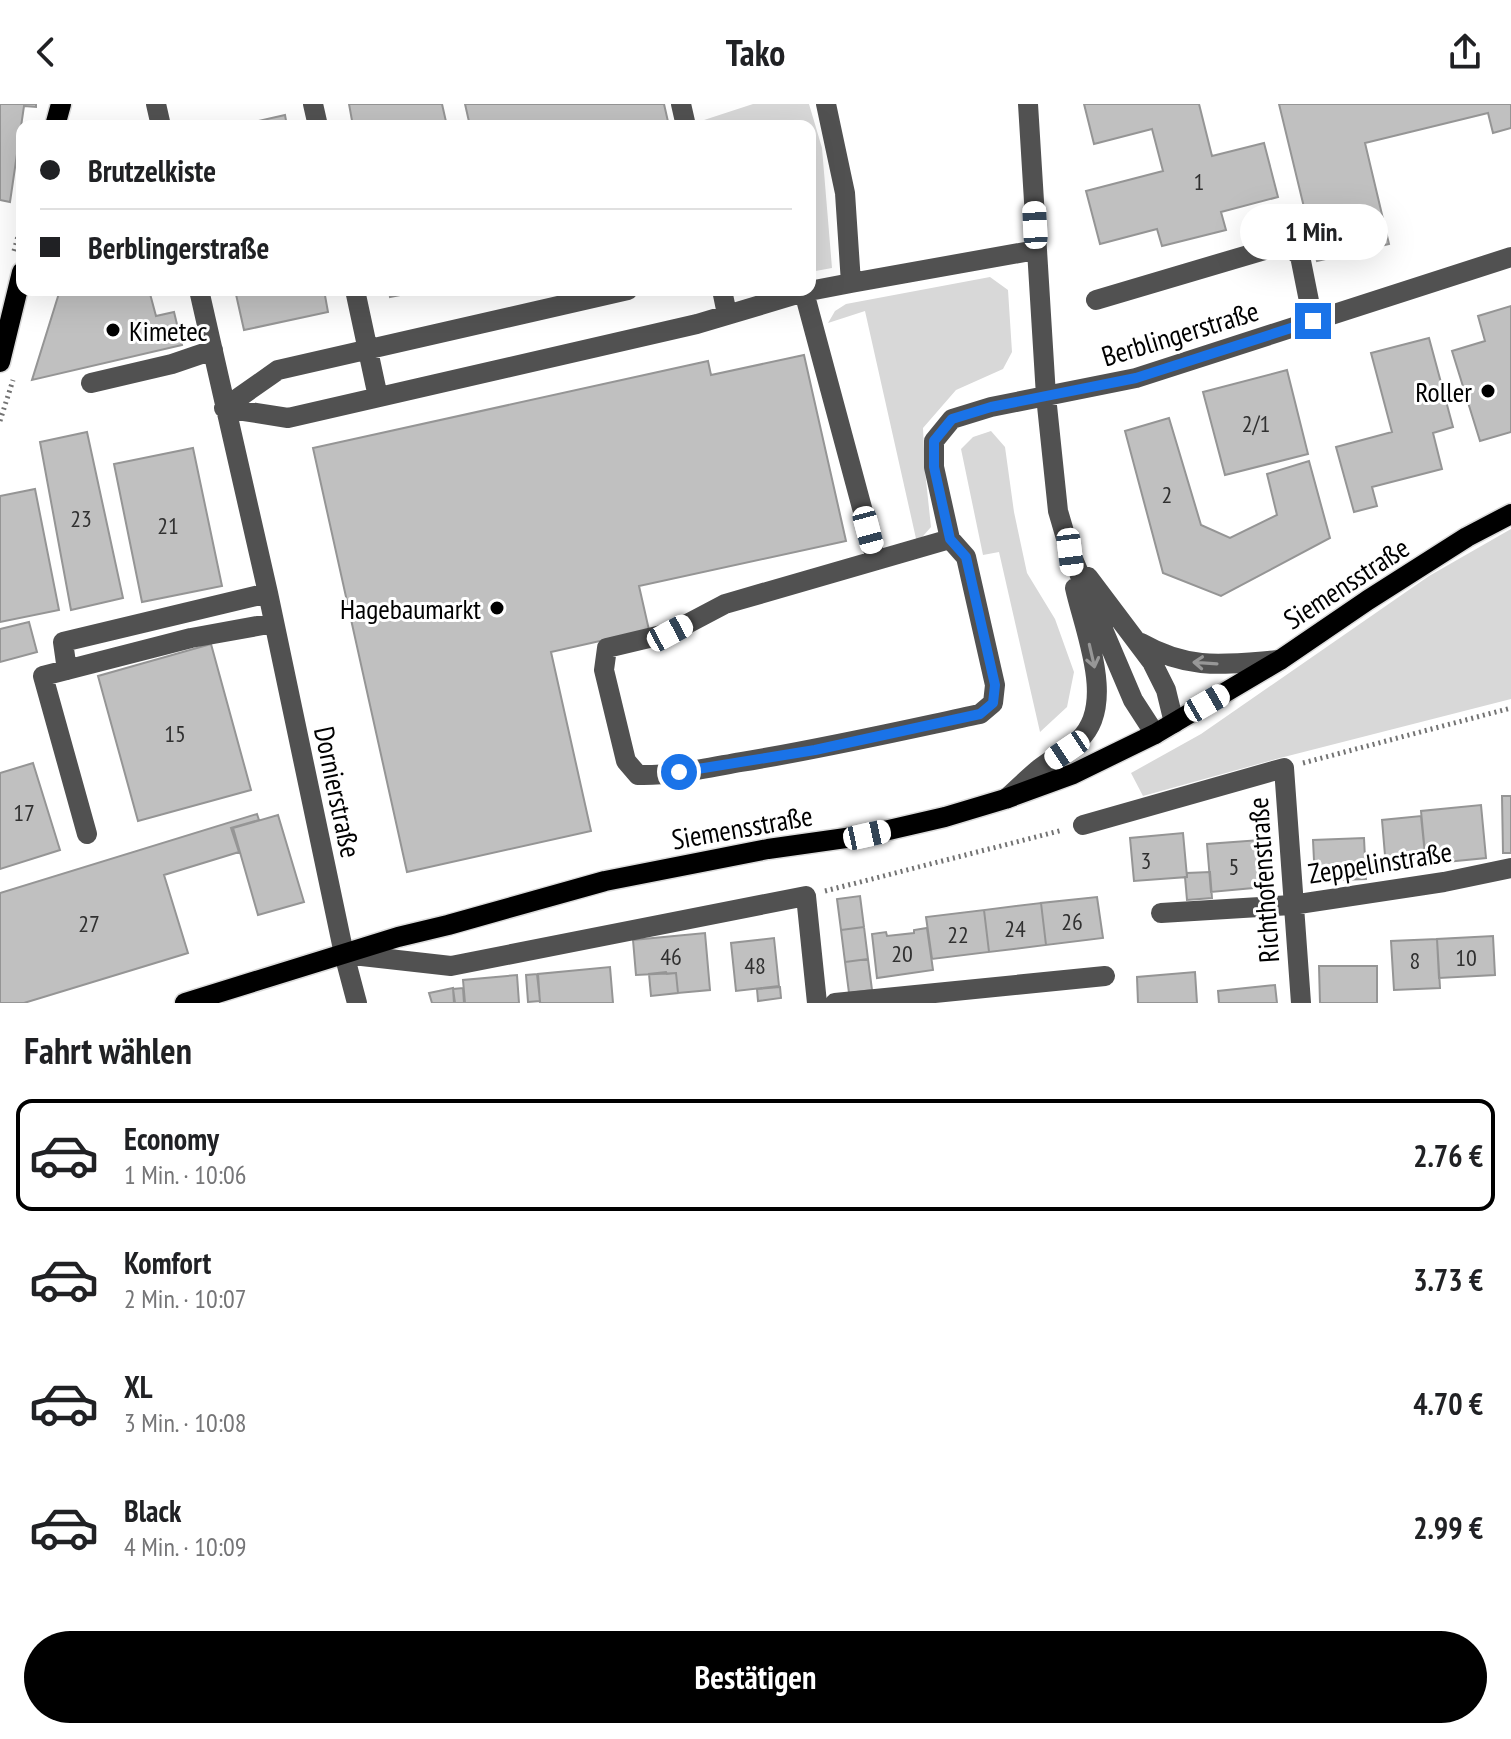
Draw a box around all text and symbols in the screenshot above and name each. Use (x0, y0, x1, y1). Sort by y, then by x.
text: Tako (726, 29, 785, 76)
icon: back (24, 30, 68, 74)
icon: share (1443, 30, 1487, 74)
text: Brutzelkiste (88, 151, 216, 190)
house number: 1 (1194, 166, 1204, 197)
car (1022, 200, 1048, 250)
callout: 1 Min. (1239, 205, 1387, 261)
text: 1 Min. (1285, 215, 1343, 248)
text: Berblingerstraße (88, 228, 269, 267)
street label: Berblingerstraße (1097, 292, 1263, 374)
route end (1295, 303, 1331, 339)
place label: Kimetec (129, 312, 207, 349)
marker: Kimetec (104, 321, 122, 339)
place label: Roller (1415, 373, 1472, 410)
marker: Roller (1479, 382, 1497, 400)
house number: 2/1 (1242, 408, 1270, 439)
house number: 2 (1162, 479, 1172, 510)
house number: 23 (70, 503, 92, 534)
car (850, 504, 886, 556)
house number: 21 (157, 510, 179, 541)
car (1055, 527, 1085, 577)
street label: Siemensstraße (1276, 529, 1416, 637)
place label: Hagebaumarkt (340, 590, 481, 627)
marker: Hagebaumarkt (488, 599, 506, 617)
car (643, 611, 697, 655)
one-way arrow (1085, 642, 1100, 668)
one-way arrow (1192, 655, 1219, 670)
car (1180, 681, 1234, 725)
house number: 15 (164, 718, 186, 749)
street label: Dornierstraße (306, 723, 370, 861)
car (1040, 727, 1094, 773)
route start (661, 754, 697, 790)
street label: Siemensstraße (669, 796, 815, 858)
street label: Richthofenstraße (1239, 796, 1287, 964)
house number: 17 (13, 797, 35, 828)
car (841, 818, 893, 852)
street label: Zeppelinstraße (1306, 832, 1454, 892)
house number: 3 (1141, 845, 1151, 876)
house number: 5 (1229, 851, 1239, 882)
house number: 26 (1061, 906, 1083, 937)
house number: 27 (78, 908, 100, 939)
house number: 24 (1004, 913, 1026, 944)
house number: 22 (947, 919, 969, 950)
house number: 20 (891, 938, 913, 969)
house number: 46 (660, 941, 682, 972)
house number: 10 (1455, 942, 1477, 973)
house number: 8 (1410, 945, 1420, 976)
house number: 48 (744, 950, 766, 981)
text: Fahrt wählen (24, 1027, 192, 1074)
icon: car (28, 1119, 100, 1191)
text: Economy (124, 1119, 219, 1158)
text: 2.76 € (1413, 1136, 1483, 1175)
text: 1 Min. · 10:06 (124, 1158, 246, 1191)
icon: car (28, 1243, 100, 1315)
text: Komfort (124, 1243, 211, 1282)
text: 3.73 € (1413, 1260, 1483, 1299)
text: 2 Min. · 10:07 (124, 1282, 246, 1315)
icon: car (28, 1367, 100, 1439)
text: XL (124, 1367, 153, 1406)
text: 4.70 € (1413, 1384, 1483, 1423)
text: 3 Min. · 10:08 (124, 1406, 246, 1439)
icon: car (28, 1491, 100, 1563)
text: Black (124, 1491, 181, 1530)
text: 2.99 € (1413, 1508, 1483, 1547)
text: 4 Min. · 10:09 (124, 1530, 246, 1563)
button: Bestätigen (24, 1631, 1487, 1723)

